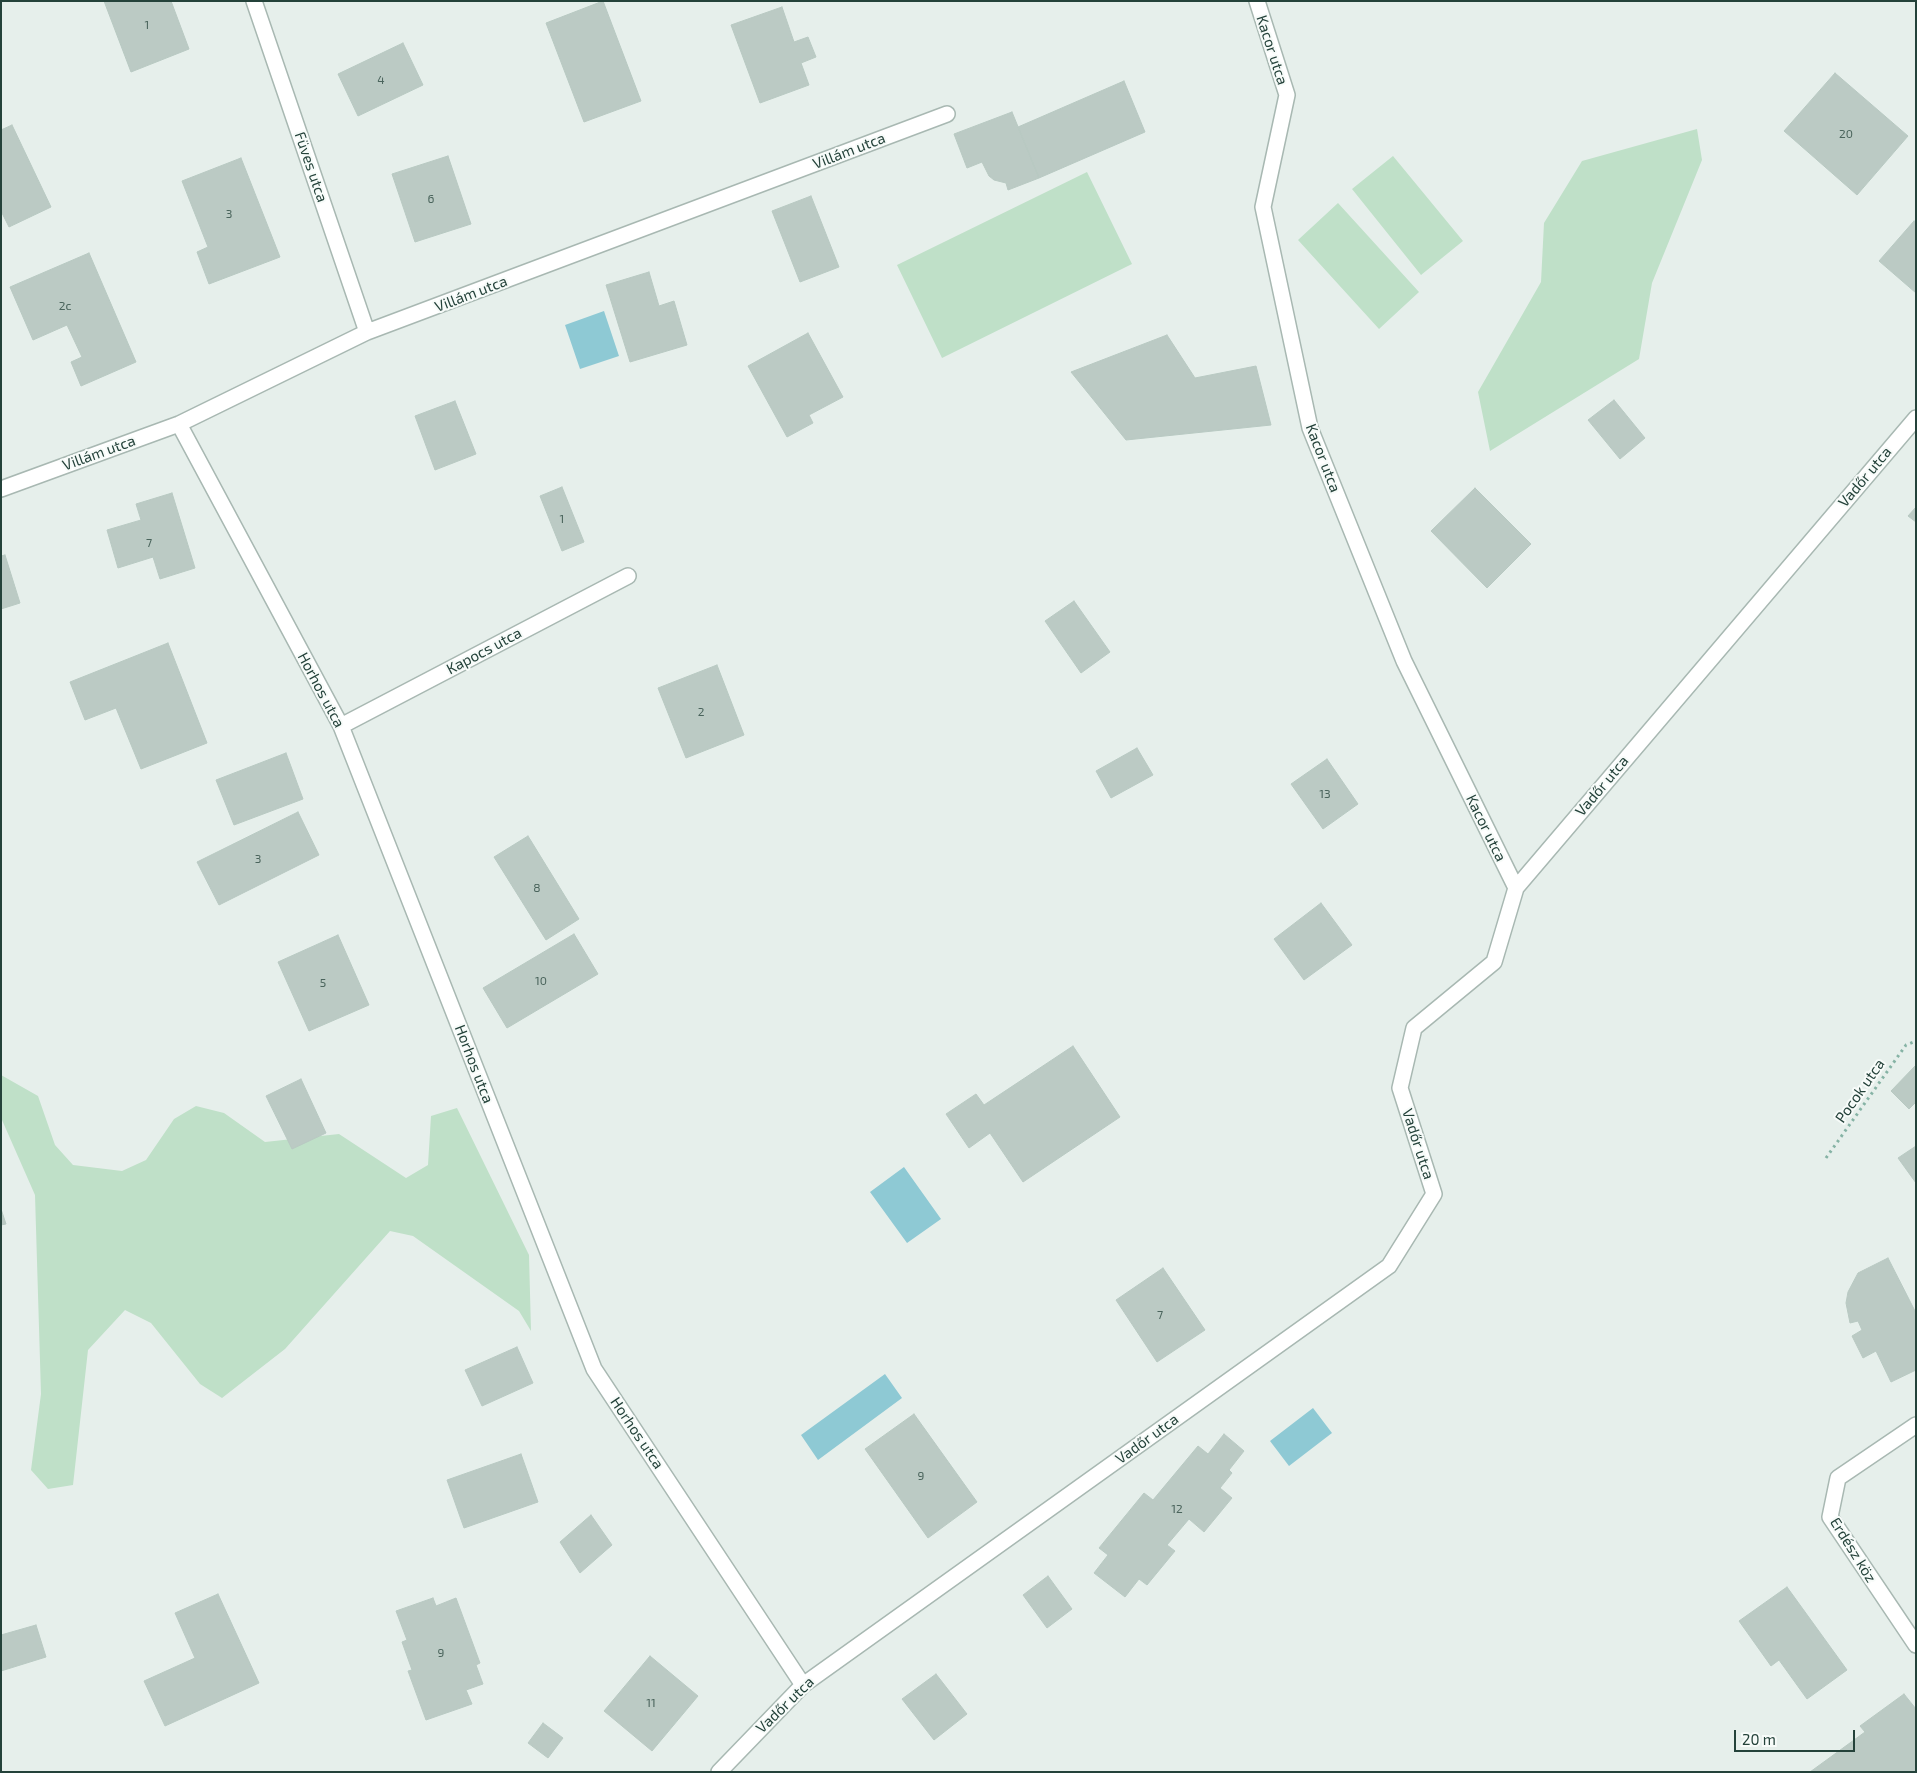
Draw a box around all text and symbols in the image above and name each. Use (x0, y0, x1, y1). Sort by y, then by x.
street label: Kacor utca (1252, 13, 1292, 87)
house number: 1 (145, 18, 149, 32)
house number: 4 (377, 73, 385, 87)
house number: 20 (1839, 127, 1853, 141)
street label: Villám utca (810, 129, 888, 173)
street label: Füves utca (291, 130, 331, 204)
house number: 6 (428, 192, 434, 206)
house number: 3 (226, 207, 232, 221)
street label: Villám utca (432, 272, 510, 316)
house number: 2c (59, 299, 71, 313)
street label: Kacor utca (1302, 421, 1344, 495)
street label: Villám utca (60, 431, 138, 475)
street label: Vadőr utca (1835, 443, 1895, 511)
house number: 1 (560, 512, 564, 526)
house number: 7 (146, 536, 152, 550)
street label: Kapocs utca (443, 624, 525, 678)
street label: Horhos utca (294, 649, 348, 731)
house number: 2 (698, 705, 704, 719)
street label: Vadőr utca (1572, 752, 1632, 820)
house number: 13 (1319, 787, 1331, 801)
street label: Kacor utca (1462, 792, 1510, 864)
house number: 3 (255, 852, 261, 866)
house number: 8 (533, 881, 541, 895)
house number: 10 (535, 974, 547, 988)
house number: 5 (320, 976, 326, 990)
street label: Horhos utca (451, 1022, 497, 1106)
street label: Pocok utca (1831, 1056, 1889, 1126)
street label: Vadőr utca (1398, 1106, 1438, 1182)
house number: 7 (1157, 1308, 1163, 1322)
street label: Horhos utca (606, 1394, 668, 1472)
street label: Vadőr utca (1112, 1410, 1182, 1468)
house number: 9 (918, 1469, 924, 1483)
house number: 12 (1171, 1502, 1183, 1516)
street label: Erdész köz (1826, 1514, 1880, 1586)
house number: 9 (438, 1646, 444, 1660)
street label: Vadőr utca (752, 1673, 818, 1737)
house number: 11 (646, 1696, 656, 1710)
scale bar (1737, 1720, 1858, 1752)
text: 20 m (1742, 1730, 1776, 1748)

